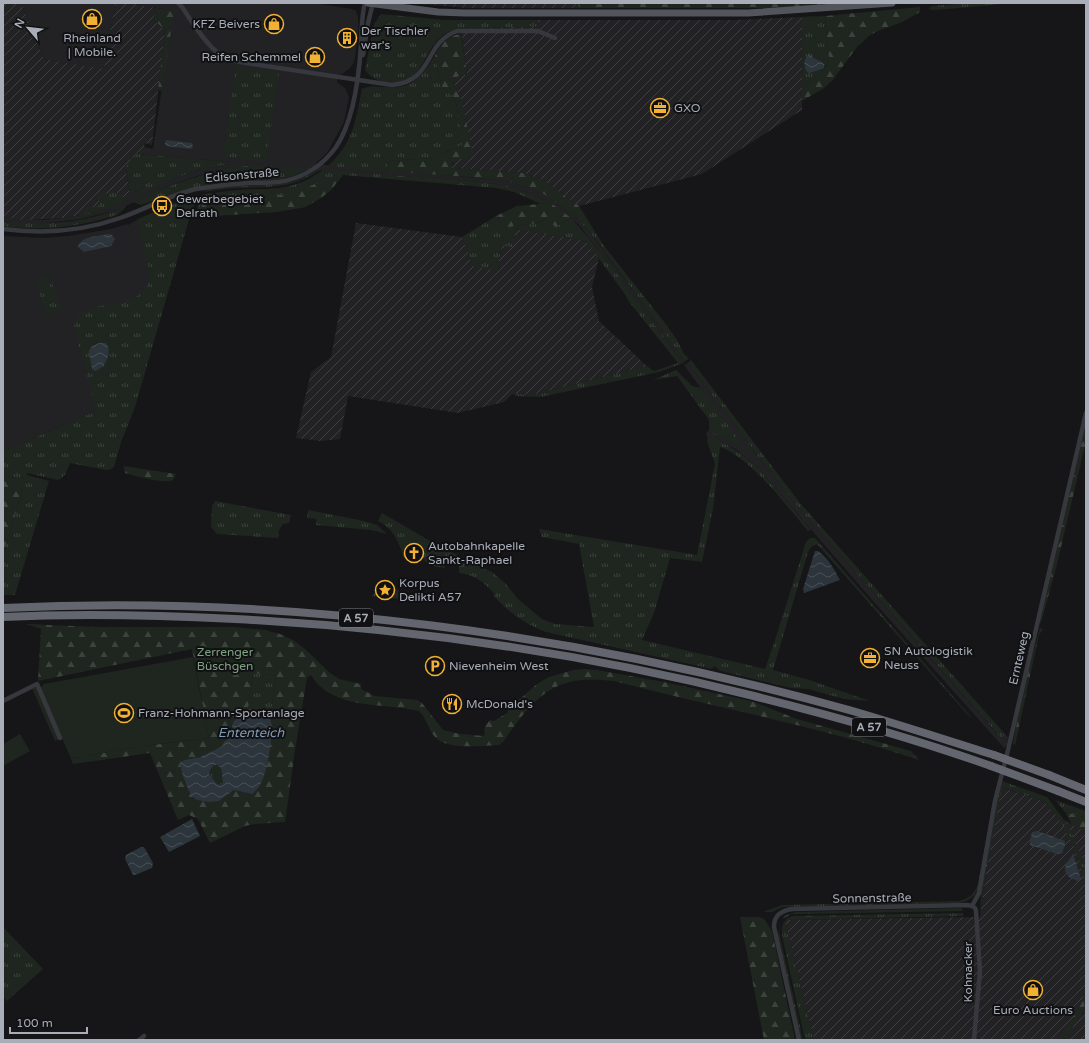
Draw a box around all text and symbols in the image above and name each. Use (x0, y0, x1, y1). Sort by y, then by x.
north arrow (8, 8, 48, 48)
shop icon: Rheinland | Mobile. (81, 8, 103, 30)
shop icon: KFZ Beivers (263, 13, 285, 35)
text: N (12, 17, 27, 30)
place label: KFZ Beivers (192, 17, 260, 31)
place label: Der Tischler war's (361, 24, 429, 52)
building icon: Der Tischler war's (336, 27, 358, 49)
place label: Rheinland | Mobile. (63, 31, 121, 59)
shop icon: Reifen Schemmel (304, 46, 326, 68)
place label: Reifen Schemmel (202, 50, 301, 64)
office icon: GXO (649, 97, 671, 119)
place label: GXO (674, 101, 701, 115)
street label: Edisonstraße (204, 165, 280, 185)
place label: Gewerbegebiet Delrath (176, 192, 264, 220)
bus stop icon: Gewerbegebiet Delrath (151, 195, 173, 217)
place label: Autobahnkapelle Sankt-Raphael (428, 539, 525, 567)
church icon: Autobahnkapelle Sankt-Raphael (403, 542, 425, 564)
place label: Korpus Delikti A57 (399, 576, 462, 604)
place icon: Korpus Delikti A57 (374, 579, 396, 601)
road number: A 57 (339, 609, 373, 627)
street label: Ernteweg (1006, 630, 1032, 686)
place label: SN Autologistik Neuss (884, 644, 973, 672)
park label: Zerrenger Büschgen (197, 645, 254, 673)
office icon: SN Autologistik Neuss (859, 647, 881, 669)
parking icon: Nievenheim West (424, 655, 446, 677)
place label: Nievenheim West (449, 659, 549, 673)
restaurant icon: McDonald's (441, 693, 463, 715)
place label: McDonald's (466, 697, 533, 711)
sports icon: Franz-Hohmann-Sportanlage (113, 702, 135, 724)
place label: Franz-Hohmann-Sportanlage (138, 706, 305, 720)
road number: A 57 (852, 718, 886, 736)
water label: Ententeich (218, 725, 285, 741)
street label: Sonnenstraße (832, 890, 912, 906)
street label: Kohnacker (961, 941, 975, 1002)
shop icon: Euro Auctions (1022, 979, 1044, 1001)
place label: Euro Auctions (993, 1003, 1073, 1017)
scale bar (10, 1009, 87, 1035)
text: 100 m (16, 1016, 53, 1030)

